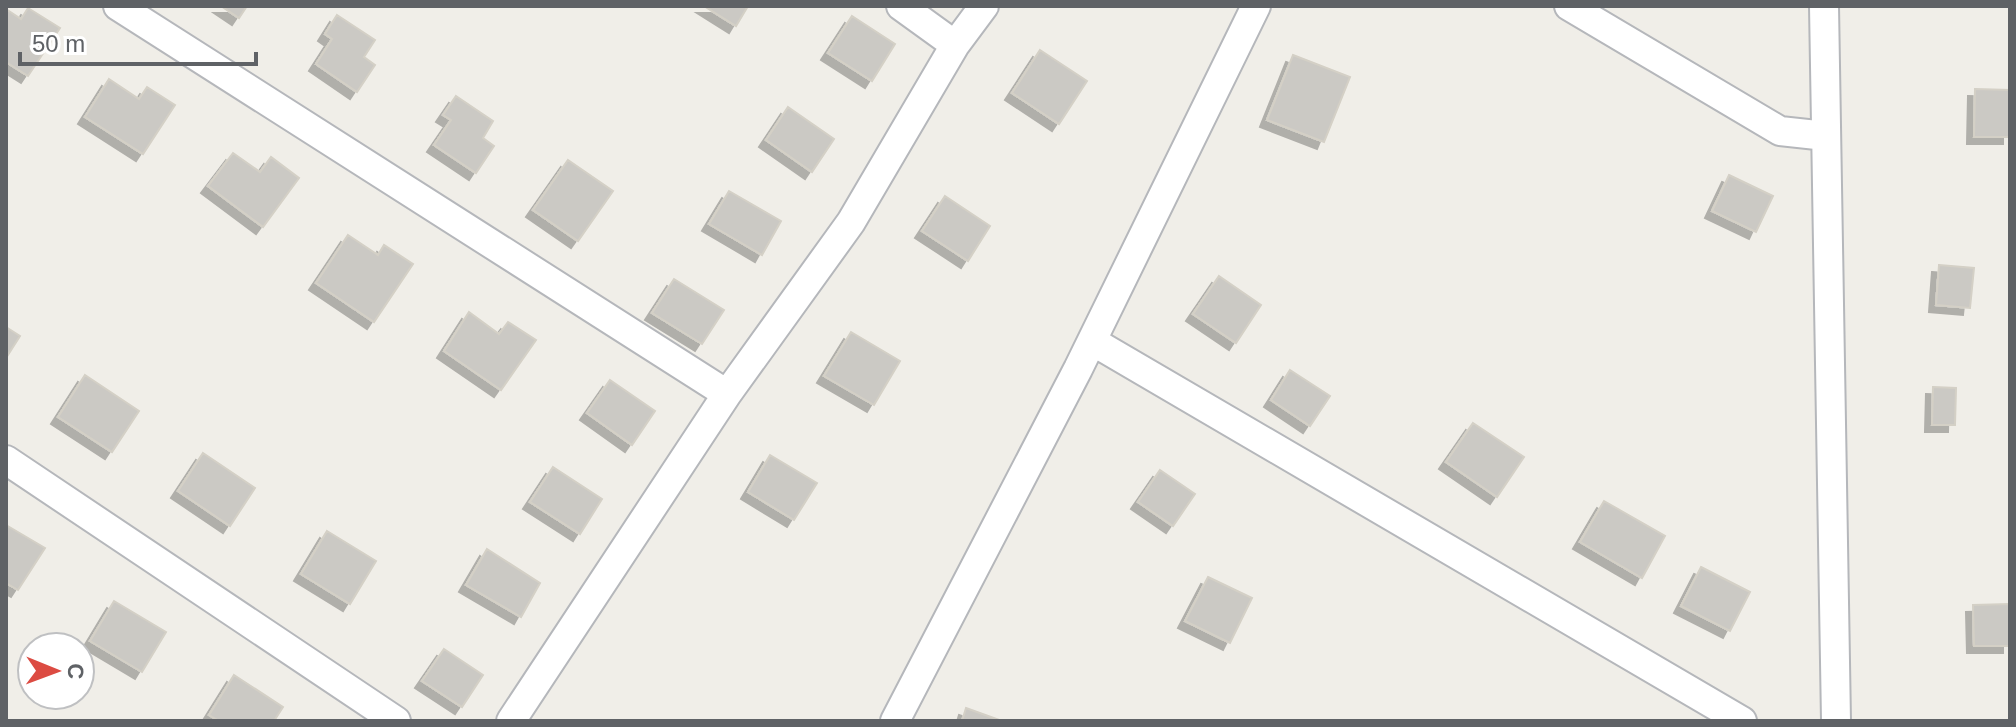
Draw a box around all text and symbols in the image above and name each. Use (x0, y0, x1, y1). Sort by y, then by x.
scale bar (20, 16, 256, 66)
text: 50 m (32, 30, 85, 57)
north arrow (16, 631, 96, 711)
text: С (63, 663, 88, 680)

